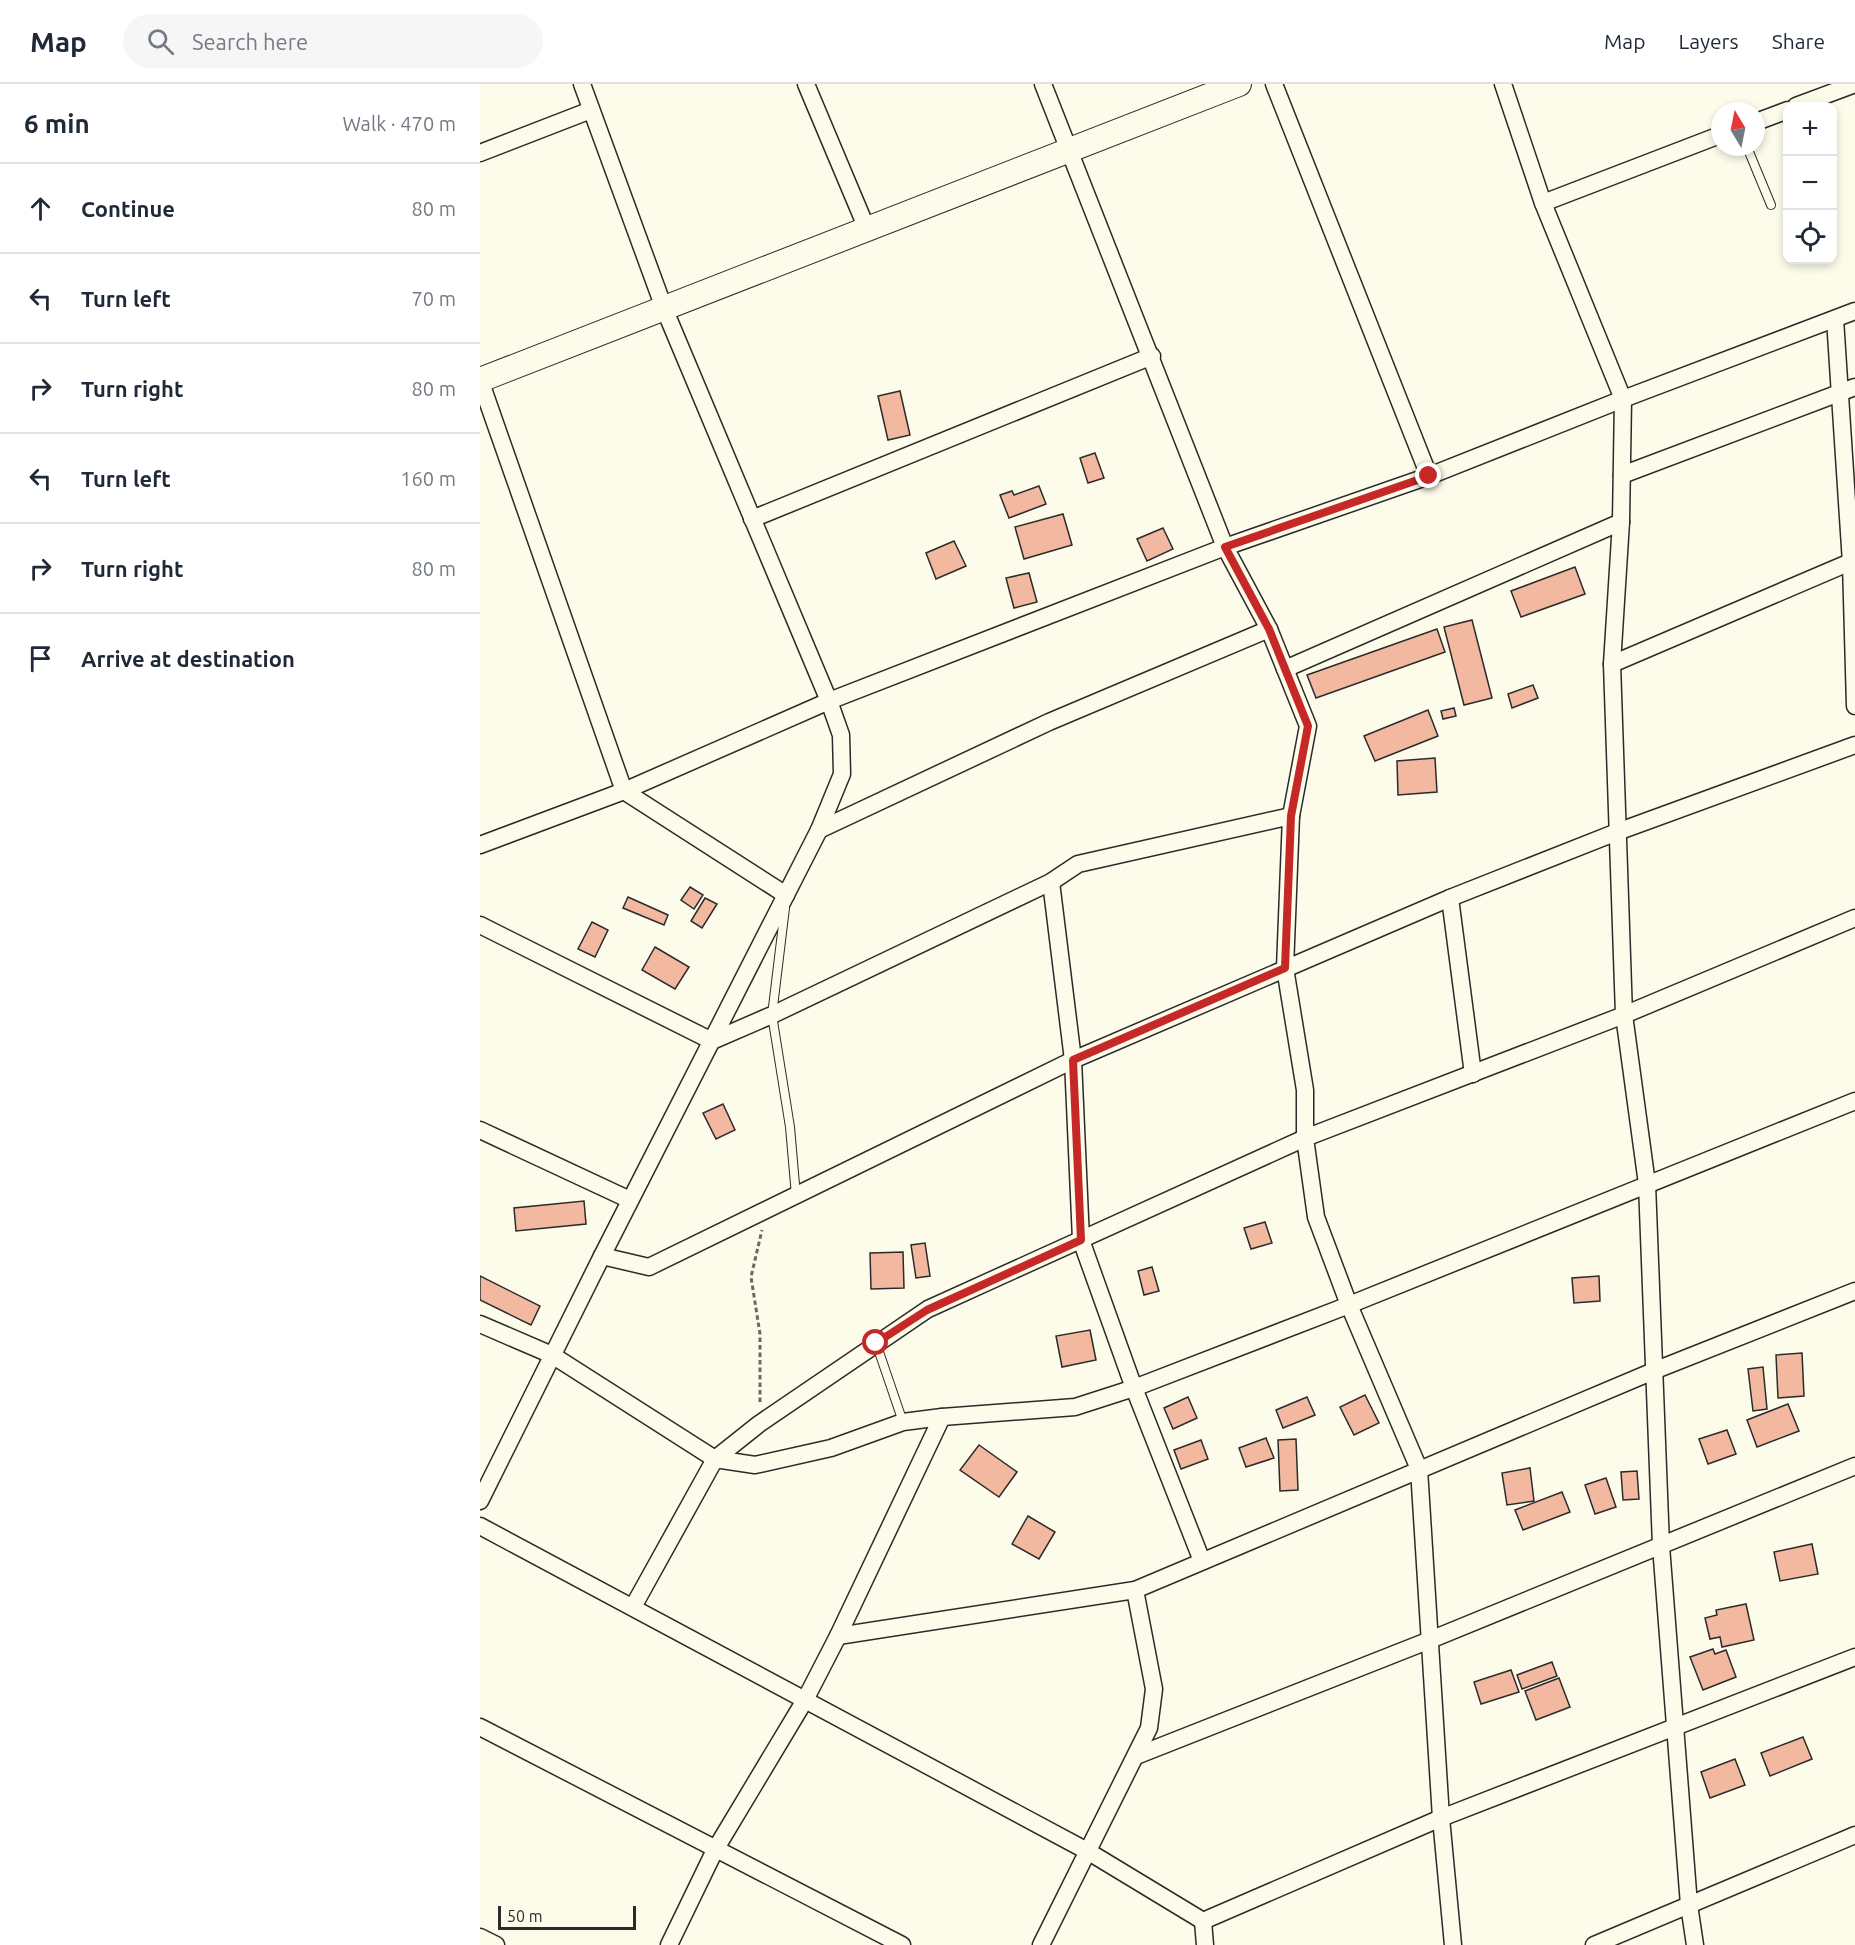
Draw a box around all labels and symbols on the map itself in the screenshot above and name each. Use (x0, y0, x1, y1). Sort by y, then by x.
north arrow (1711, 102, 1765, 156)
route end (1415, 462, 1441, 488)
route start (862, 1329, 888, 1355)
scale bar (498, 1903, 636, 1930)

